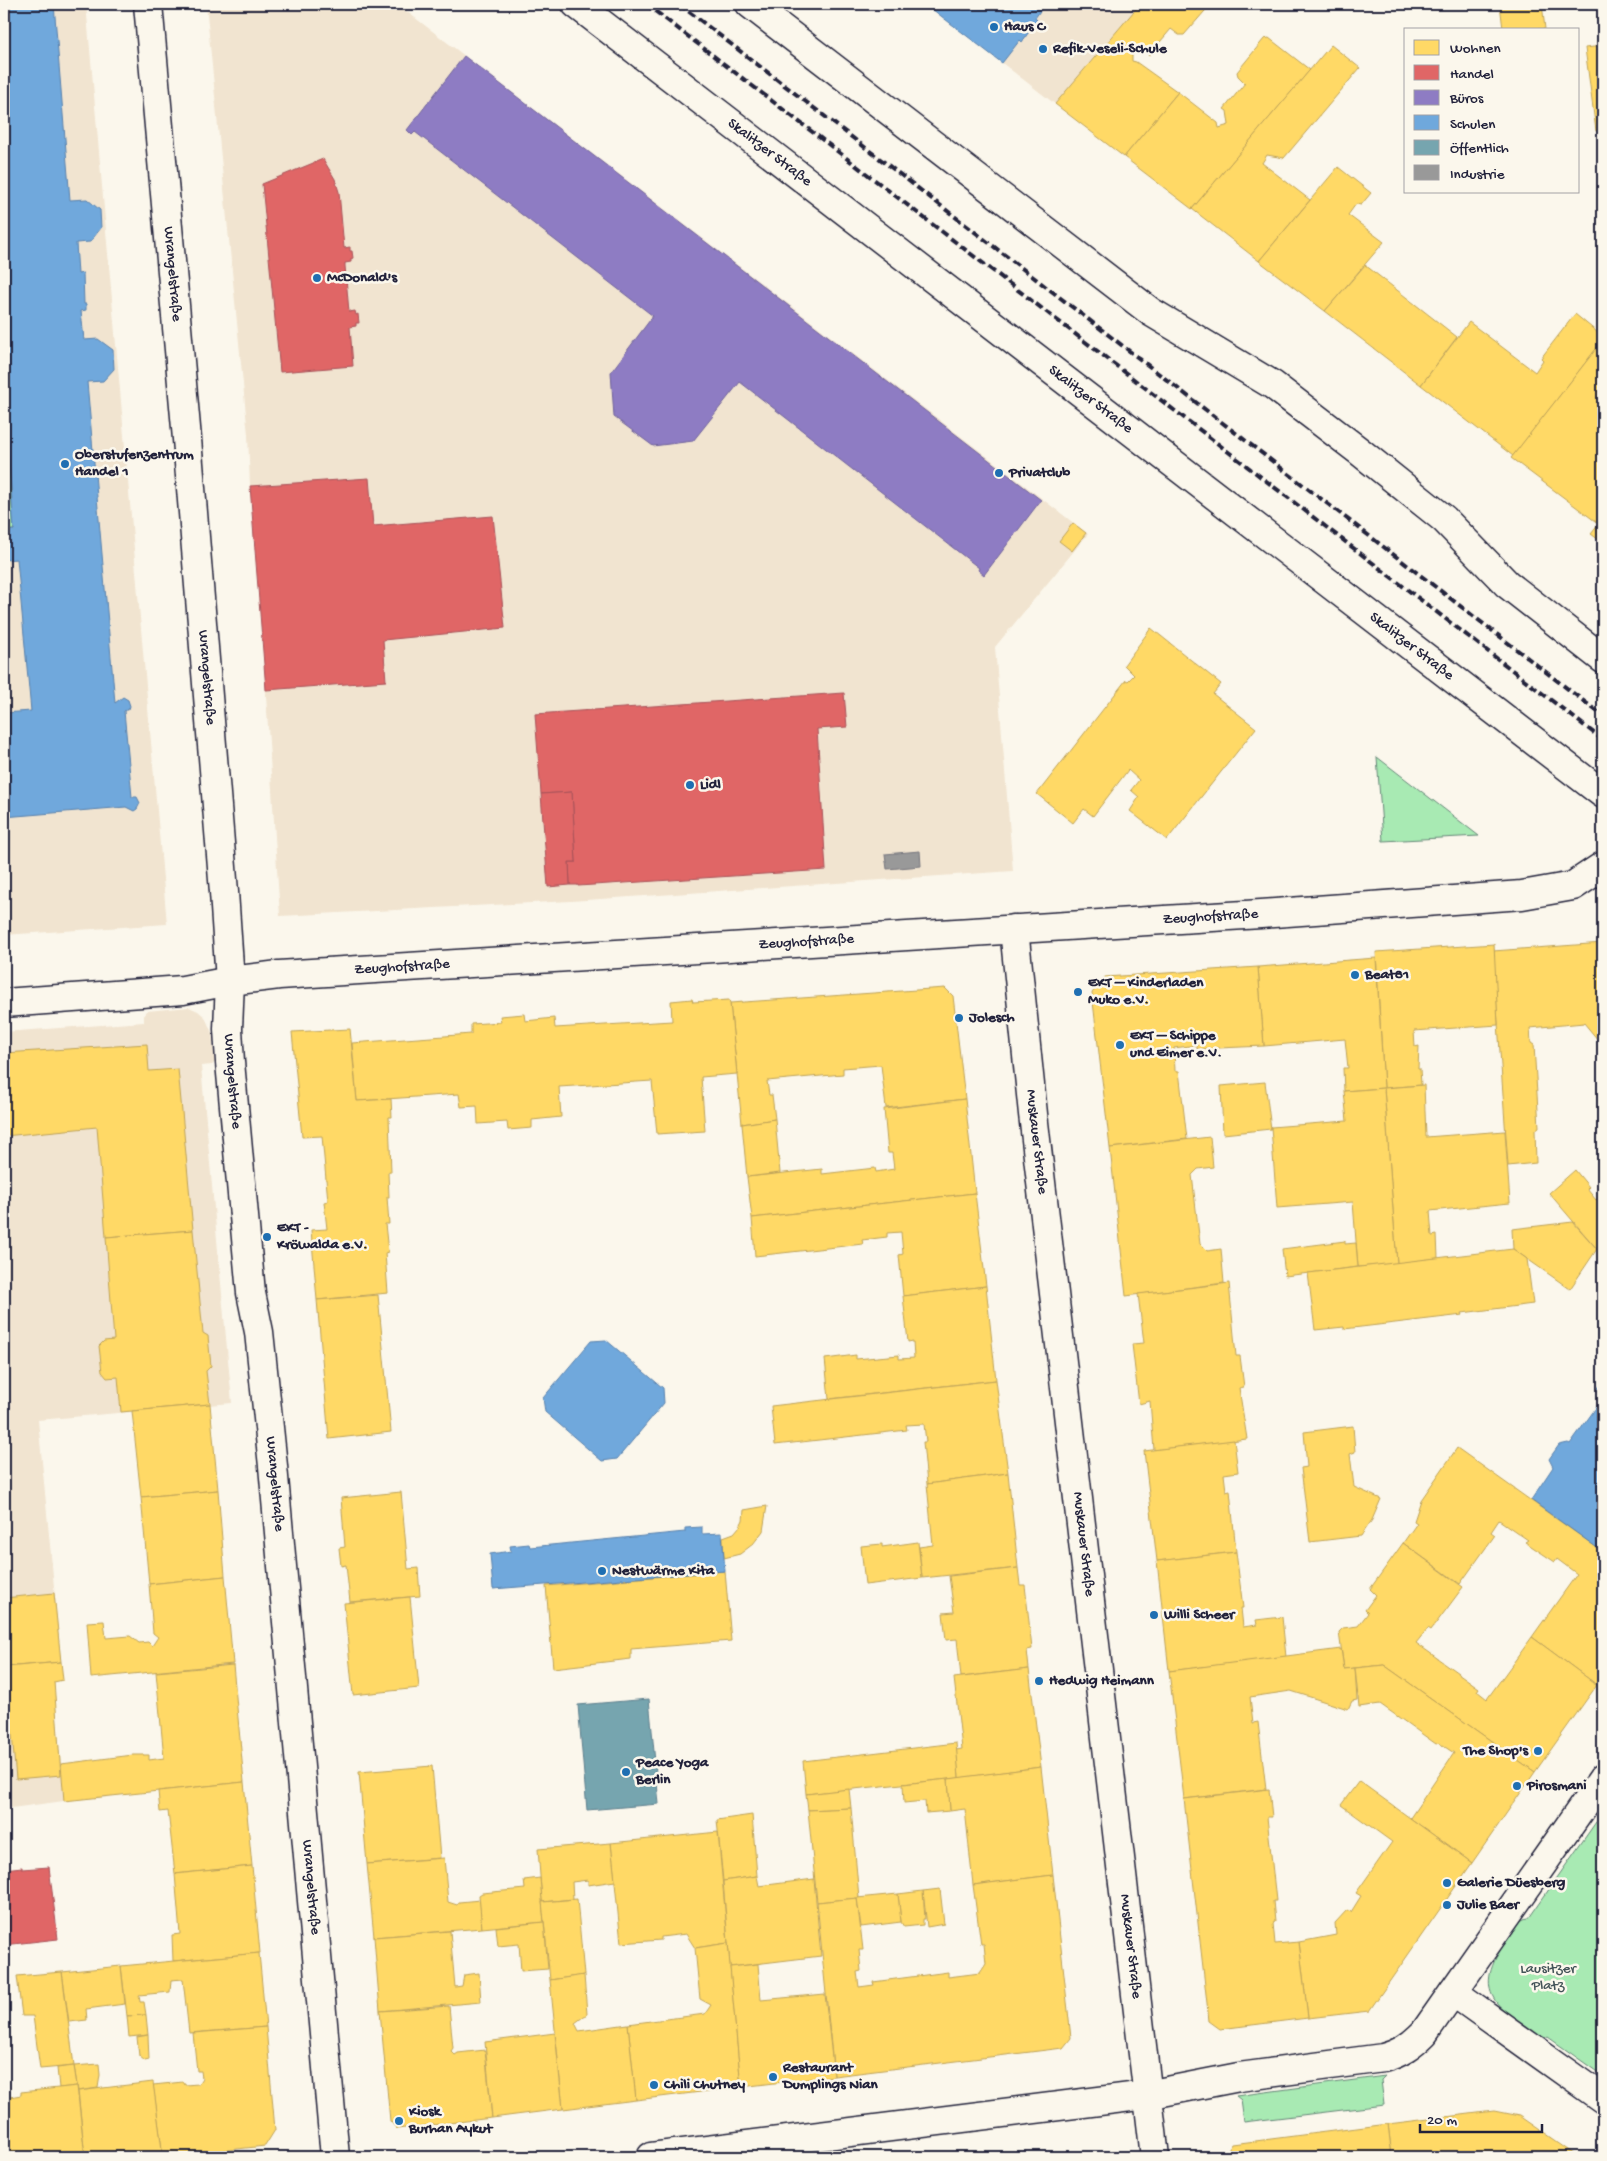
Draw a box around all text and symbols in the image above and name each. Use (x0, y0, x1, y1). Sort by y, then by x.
place label: Haus C (1004, 18, 1047, 36)
marker: Haus C (988, 21, 1000, 33)
legend (1404, 28, 1580, 192)
place label: Refik-Veseli-Schule (1052, 40, 1168, 58)
text: Wohnen (1450, 40, 1501, 58)
marker: Refik-Veseli-Schule (1037, 43, 1049, 55)
text: Handel (1450, 66, 1494, 84)
text: Büros (1449, 90, 1484, 108)
street label: Skalitzer Straße (724, 115, 815, 191)
text: Schulen (1450, 116, 1495, 134)
text: Öffentlich (1450, 140, 1509, 158)
text: Industrie (1450, 166, 1505, 184)
street label: Wrangelstraße (159, 226, 185, 322)
place label: McDonald's (327, 269, 398, 287)
marker: McDonald's (311, 272, 323, 284)
street label: Skalitzer Straße (1045, 362, 1136, 438)
place label: Oberstufenzentrum Handel 1 (75, 446, 194, 481)
marker: Oberstufenzentrum Handel 1 (59, 458, 71, 470)
place label: Privatclub (1008, 464, 1070, 482)
marker: Privatclub (993, 467, 1005, 479)
street label: Skalitzer Straße (1366, 609, 1457, 685)
street label: Wrangelstraße (194, 629, 219, 726)
place label: Lidl (700, 776, 722, 794)
marker: Lidl (684, 779, 696, 791)
street label: Zeughofstraße (1162, 905, 1259, 929)
street label: Zeughofstraße (758, 930, 855, 954)
street label: Zeughofstraße (354, 955, 451, 979)
place label: Beat81 (1364, 966, 1409, 984)
marker: Beat81 (1349, 969, 1361, 981)
place label: EKT – Kinderladen Muko e.V. (1088, 974, 1204, 1009)
marker: EKT – Kinderladen Muko e.V. (1072, 986, 1084, 998)
place label: Jolesch (968, 1009, 1014, 1027)
marker: Jolesch (953, 1012, 965, 1024)
place label: EKT – Schippe und Eimer e.V. (1130, 1027, 1222, 1062)
street label: Wrangelstraße (219, 1033, 245, 1130)
marker: EKT – Schippe und Eimer e.V. (1114, 1039, 1126, 1051)
street label: Muskauer Straße (1022, 1089, 1051, 1195)
place label: EKT - Kröwalda e.V. (276, 1219, 368, 1254)
marker: EKT - Kröwalda e.V. (261, 1231, 273, 1243)
street label: Wrangelstraße (261, 1436, 288, 1532)
street label: Muskauer Straße (1068, 1491, 1098, 1598)
place label: Nestwärme Kita (612, 1562, 715, 1580)
marker: Nestwärme Kita (596, 1565, 608, 1577)
place label: Willi Scheer (1163, 1606, 1236, 1624)
marker: Willi Scheer (1148, 1609, 1160, 1621)
place label: Hedwig Heimann (1049, 1672, 1155, 1690)
marker: Hedwig Heimann (1033, 1675, 1045, 1687)
place label: The Shop's (1462, 1742, 1529, 1760)
marker: The Shop's (1532, 1745, 1544, 1757)
place label: Peace Yoga Berlin (635, 1754, 709, 1789)
marker: Peace Yoga Berlin (620, 1766, 632, 1778)
place label: Pirosmani (1526, 1777, 1587, 1795)
marker: Pirosmani (1511, 1780, 1523, 1792)
street label: Wrangelstraße (298, 1839, 324, 1936)
place label: Galerie Düesberg (1457, 1874, 1566, 1892)
marker: Galerie Düesberg (1441, 1877, 1453, 1889)
street label: Muskauer Straße (1115, 1893, 1145, 2000)
place label: Julie Baer (1456, 1896, 1521, 1914)
marker: Julie Baer (1441, 1899, 1453, 1911)
park label: Lausitzer Platz (1520, 1960, 1577, 1995)
place label: Restaurant Dumplings Nian (781, 2059, 879, 2094)
marker: Restaurant Dumplings Nian (767, 2071, 779, 2083)
place label: Chili Chutney (663, 2076, 746, 2094)
marker: Chili Chutney (648, 2079, 660, 2091)
scale bar (1420, 2101, 1542, 2133)
place label: Kiosk Burhan Aykut (408, 2103, 494, 2138)
text: 20 m (1427, 2112, 1457, 2130)
marker: Kiosk Burhan Aykut (393, 2115, 405, 2127)

